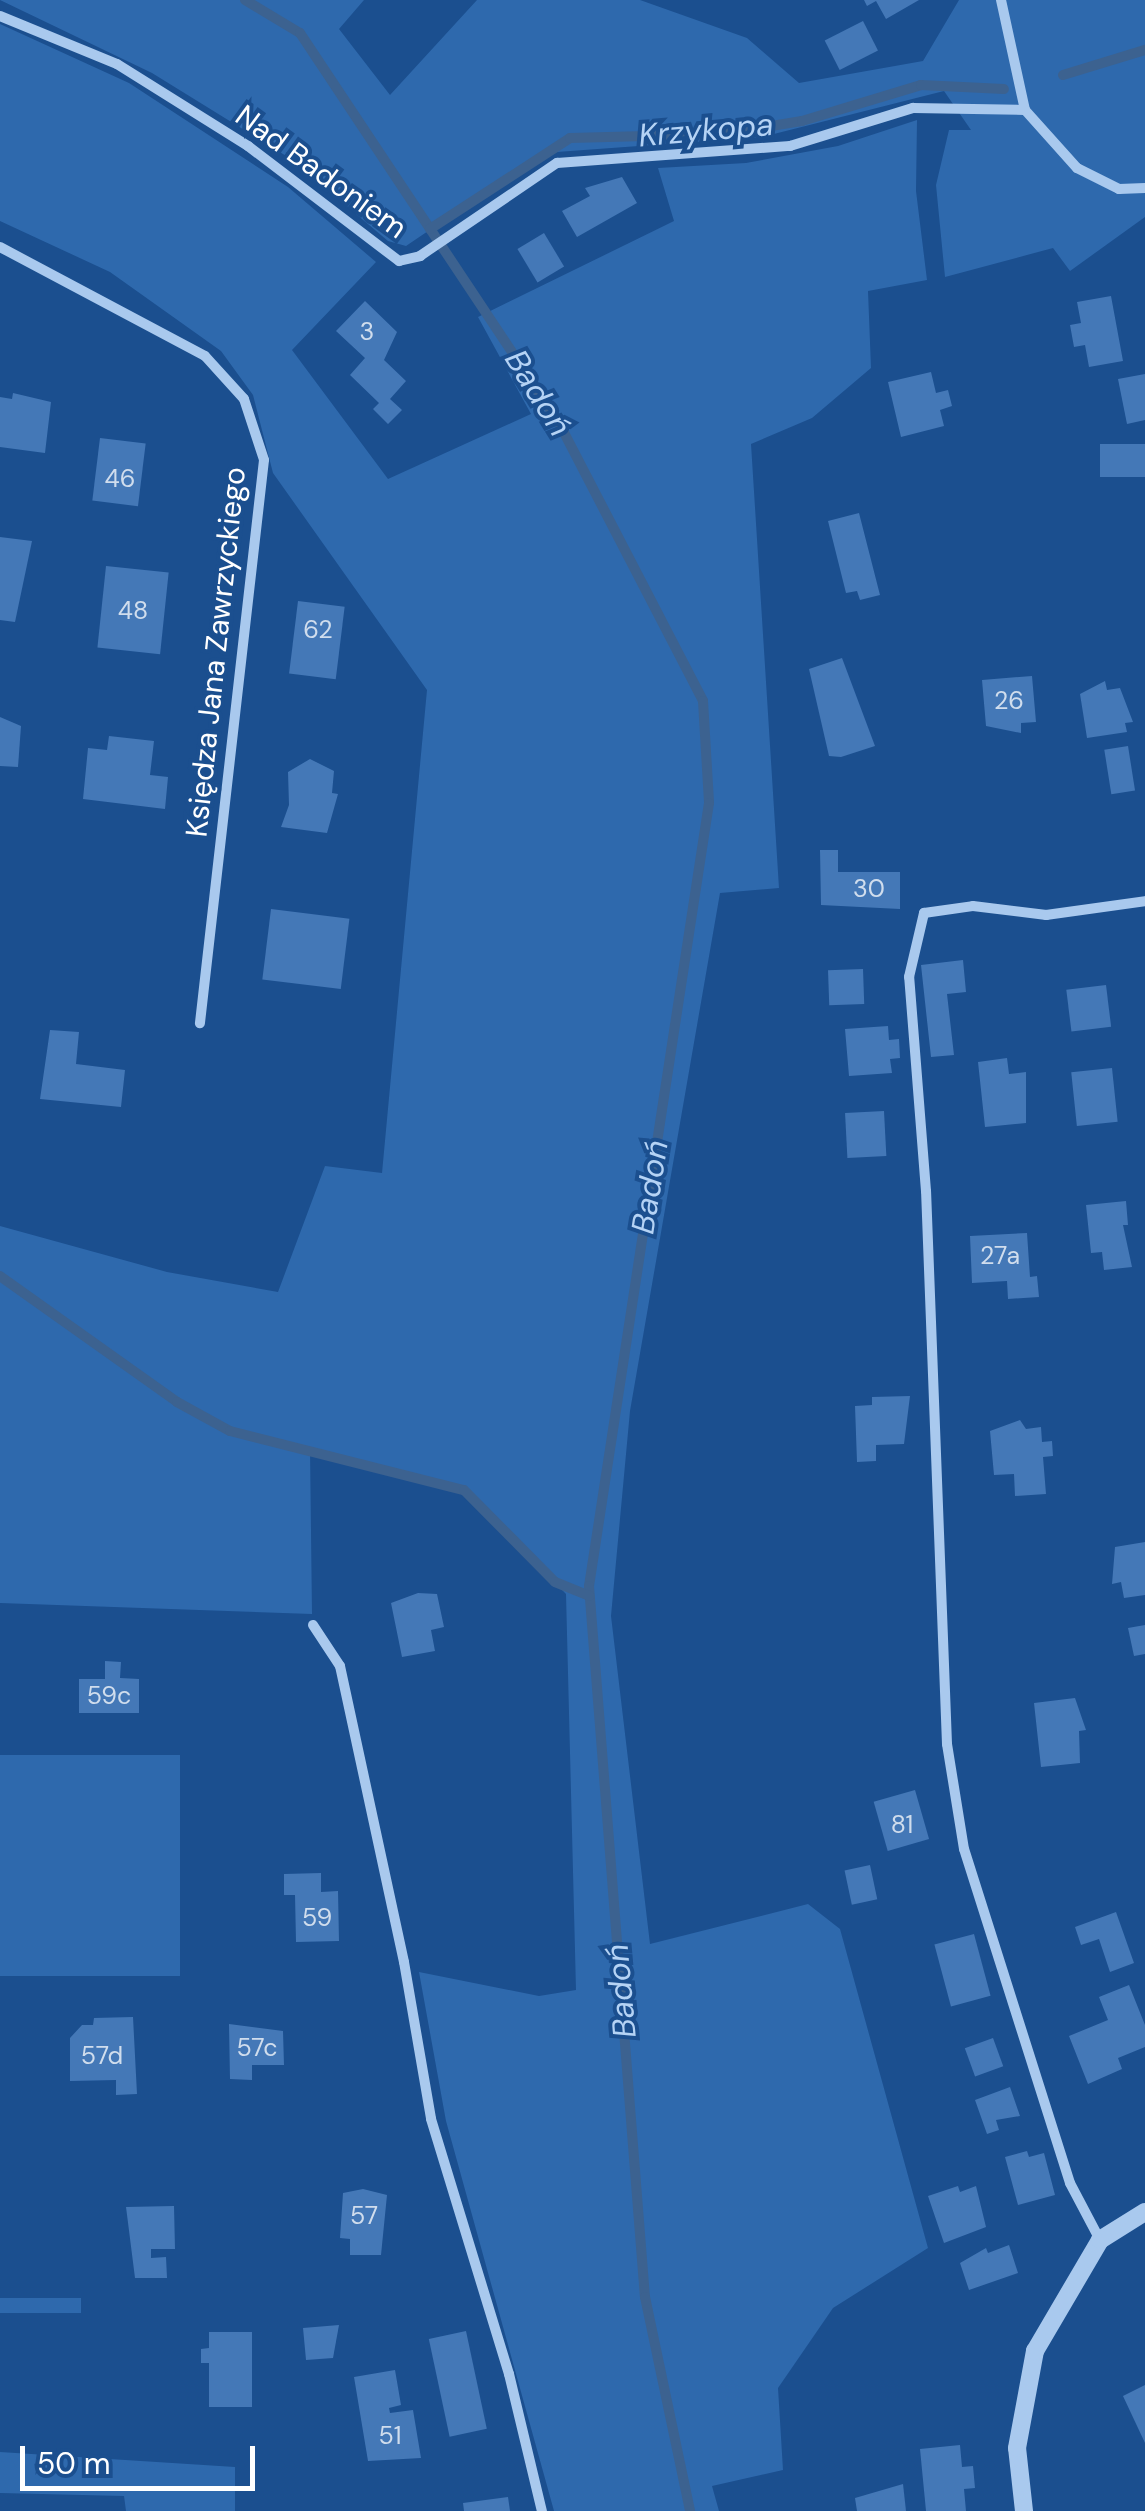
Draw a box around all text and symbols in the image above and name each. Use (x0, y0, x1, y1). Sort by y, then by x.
street label: Nad Badoniem (228, 98, 414, 246)
water label: Krzykopa (637, 105, 775, 155)
house number: 3 (360, 317, 374, 347)
water label: Badoń (497, 343, 579, 443)
house number: 46 (105, 464, 135, 494)
street label: Księdza Jana Zawrzyckiego (179, 465, 253, 839)
house number: 48 (118, 596, 148, 626)
house number: 62 (303, 615, 333, 645)
house number: 26 (994, 686, 1024, 716)
house number: 30 (853, 874, 885, 904)
water label: Badoń (624, 1137, 676, 1237)
house number: 27a (980, 1241, 1020, 1271)
house number: 59c (87, 1681, 131, 1711)
house number: 81 (891, 1810, 913, 1840)
house number: 59 (302, 1903, 332, 1933)
water label: Badoń (598, 1942, 644, 2040)
house number: 57c (237, 2033, 277, 2063)
house number: 57d (81, 2041, 123, 2071)
house number: 57 (350, 2201, 378, 2231)
house number: 51 (378, 2421, 402, 2451)
scale bar (25, 2426, 260, 2488)
text: 50 m (37, 2444, 111, 2483)

